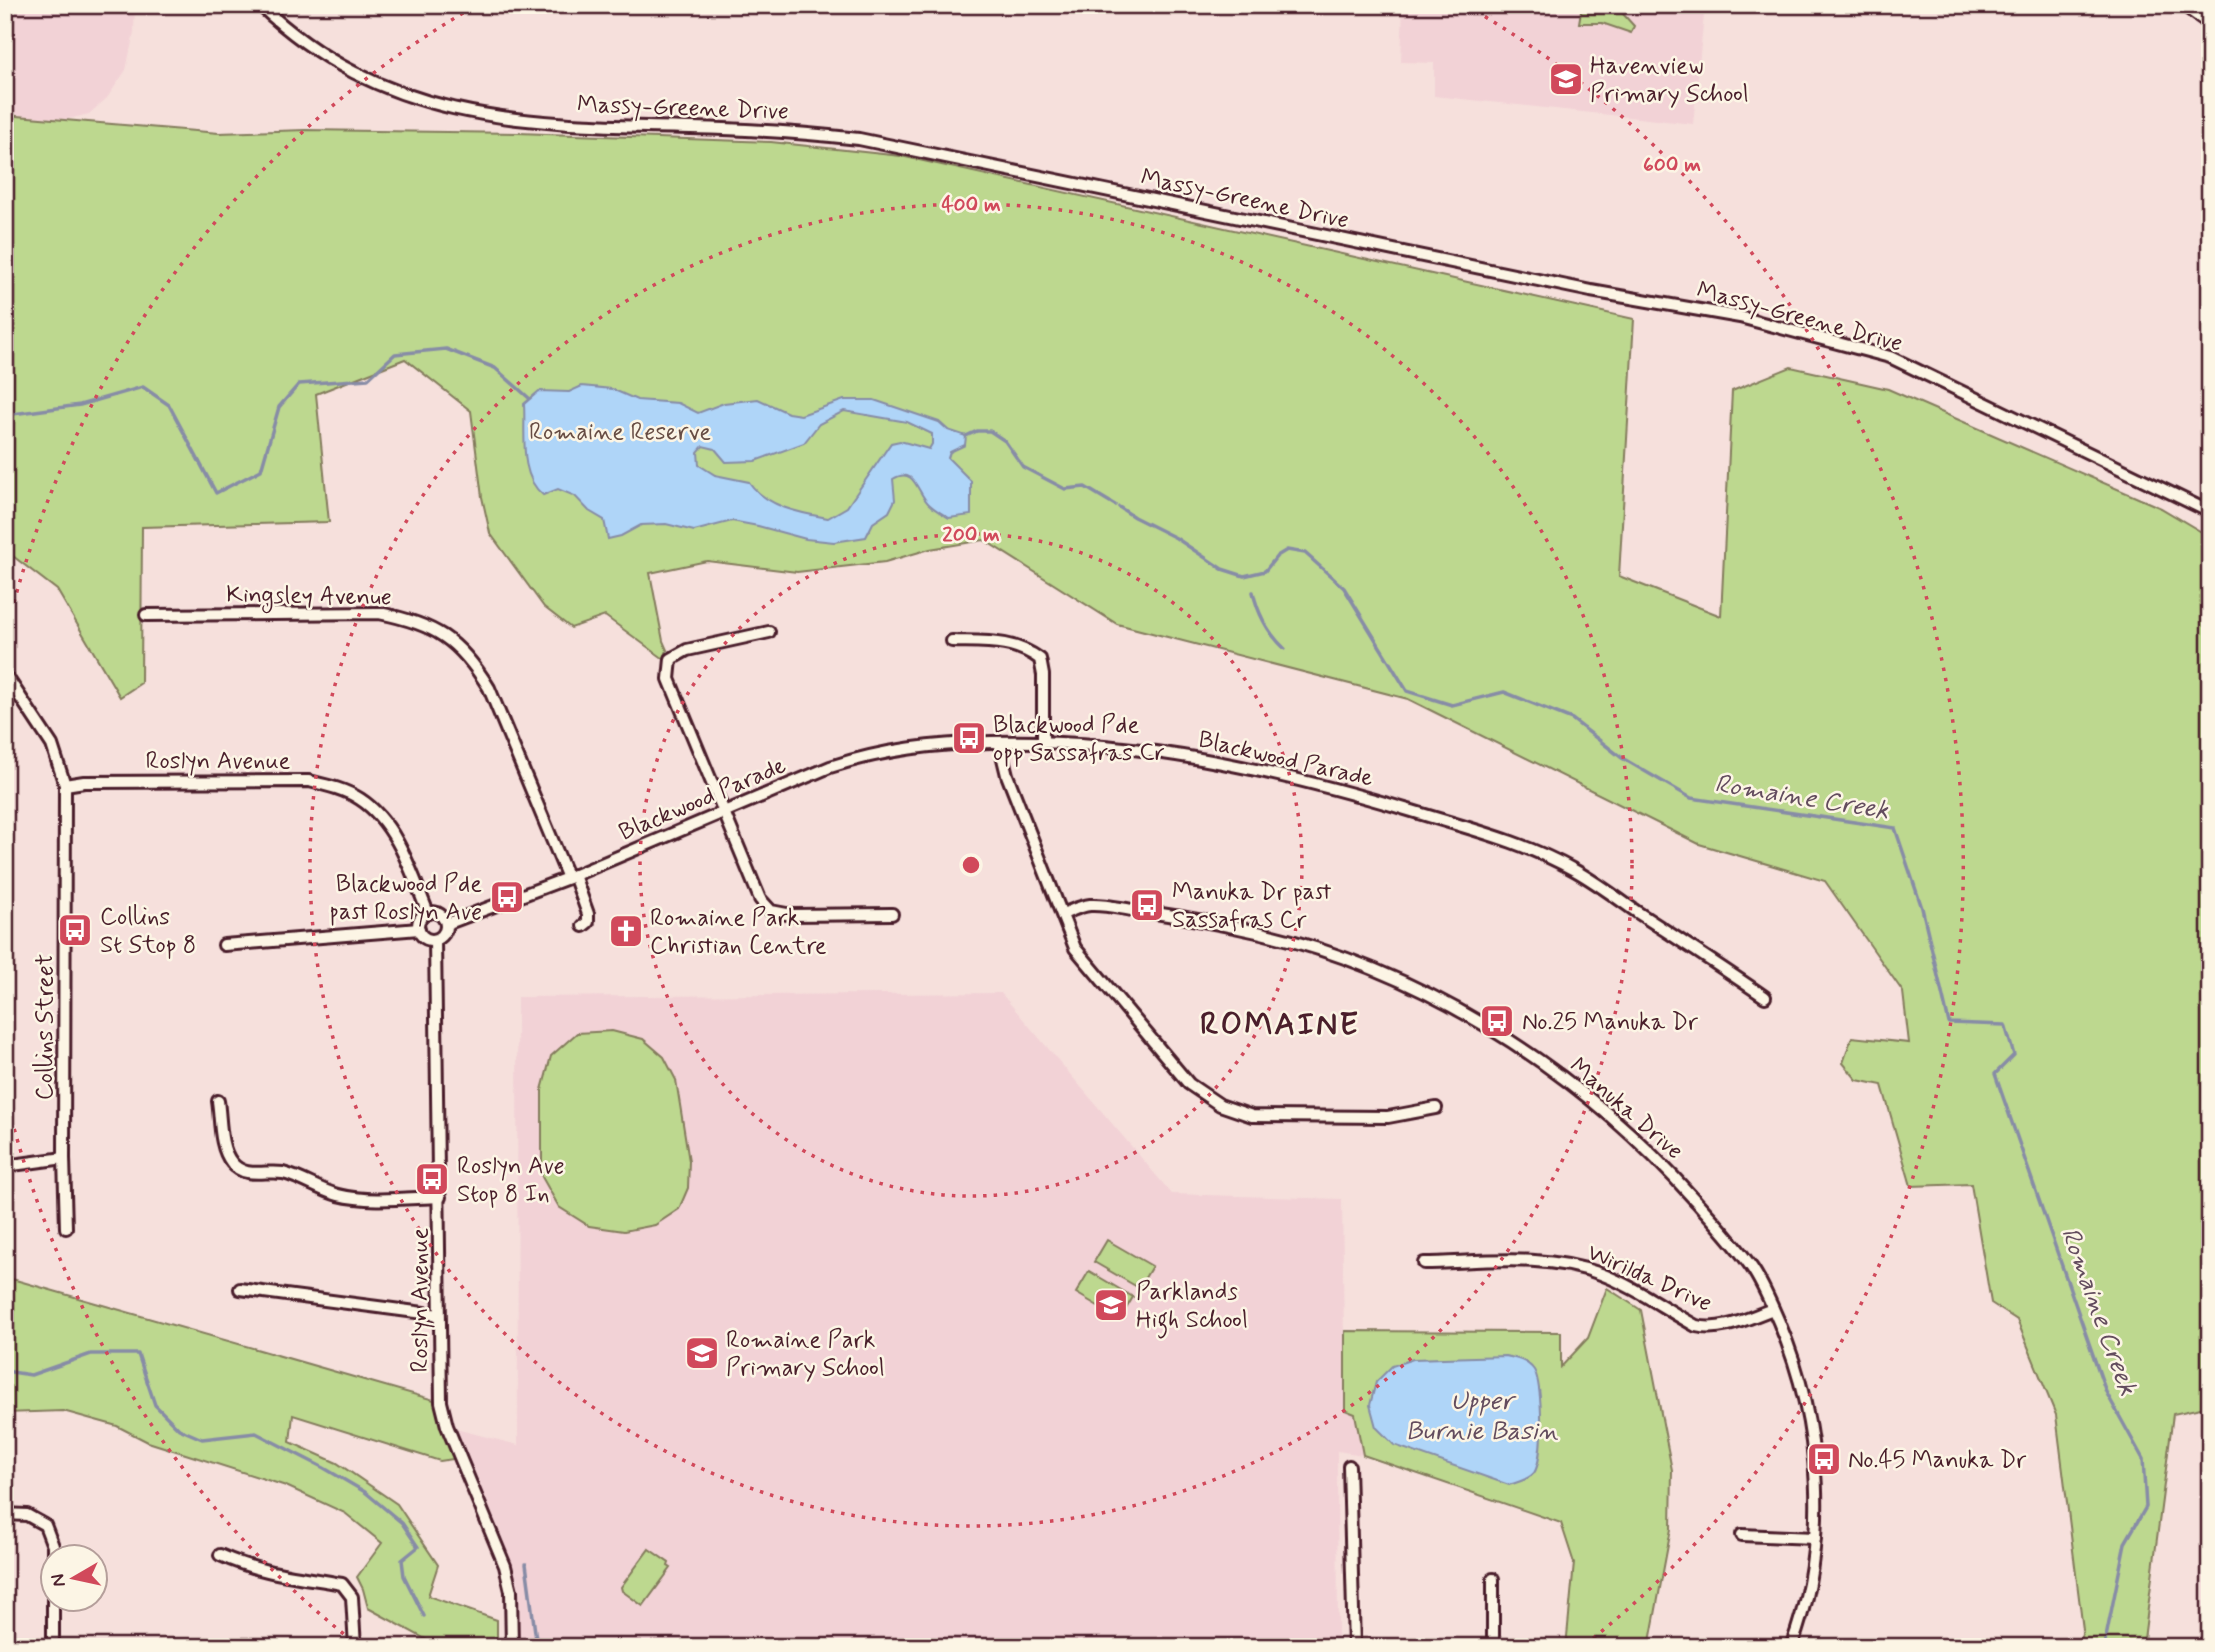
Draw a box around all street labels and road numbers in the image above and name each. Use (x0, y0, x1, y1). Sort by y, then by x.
street label: Massy-Greene Drive (576, 89, 789, 128)
street label: Massy-Greene Drive (1138, 162, 1352, 237)
street label: Massy-Greene Drive (1693, 275, 1906, 360)
street label: Kingsley Avenue (226, 580, 392, 615)
street label: Blackwood Parade (1195, 724, 1376, 795)
street label: Roslyn Avenue (146, 746, 291, 777)
street label: Blackwood Parade (614, 750, 791, 849)
street label: Collins Street (30, 954, 61, 1100)
street label: Manuka Drive (1563, 1051, 1689, 1167)
street label: Roslyn Avenue (405, 1227, 436, 1372)
street label: Wirilda Drive (1582, 1237, 1717, 1320)

